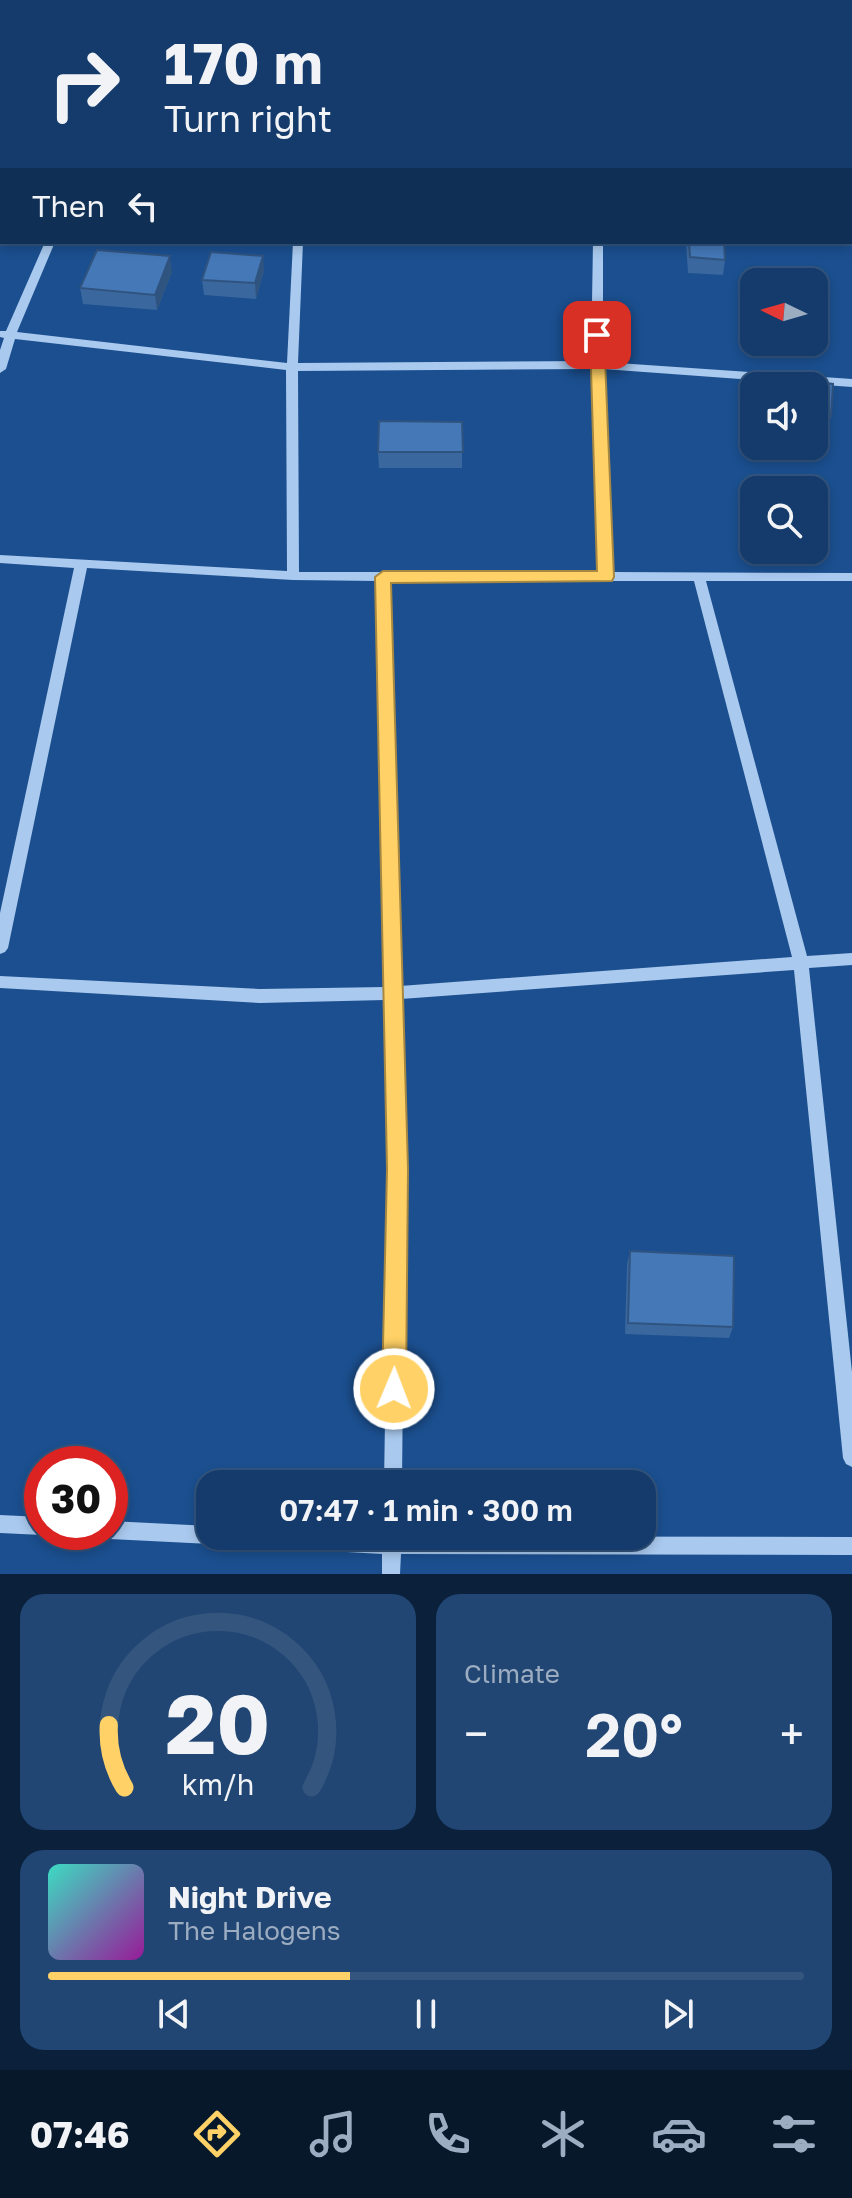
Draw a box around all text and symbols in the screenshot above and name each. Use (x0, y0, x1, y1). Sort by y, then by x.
text: 170 m (164, 29, 323, 96)
icon: right (32, 32, 136, 136)
text: Turn right (164, 97, 332, 140)
icon: left (121, 184, 165, 228)
text: Then (32, 188, 105, 224)
north arrow (740, 268, 828, 356)
map controls (740, 268, 828, 564)
pin (563, 301, 631, 369)
icon: arrive (575, 313, 619, 357)
button: sound (740, 372, 828, 460)
button: search (740, 476, 828, 564)
position arrow (352, 1347, 436, 1431)
speed limit sign: 30 (24, 1446, 128, 1550)
text: 07:47 · 1 min · 300 m (279, 1492, 573, 1528)
text: Climate (464, 1658, 560, 1689)
text: 20 (166, 1672, 270, 1772)
text: 20° (585, 1698, 683, 1770)
text: − (464, 1707, 488, 1760)
text: + (780, 1707, 804, 1760)
text: km/h (182, 1767, 254, 1801)
text: Night Drive (168, 1879, 332, 1915)
text: The Halogens (168, 1915, 341, 1946)
icon: previous (152, 1992, 196, 2036)
icon: pause (404, 1992, 448, 2036)
icon: next (656, 1992, 700, 2036)
icon: directions (189, 2106, 245, 2162)
icon: music (305, 2106, 361, 2162)
icon: phone (420, 2106, 476, 2162)
icon: climate (535, 2106, 591, 2162)
icon: car (651, 2106, 707, 2162)
icon: filters (766, 2106, 822, 2162)
text: 07:46 (30, 2113, 130, 2156)

